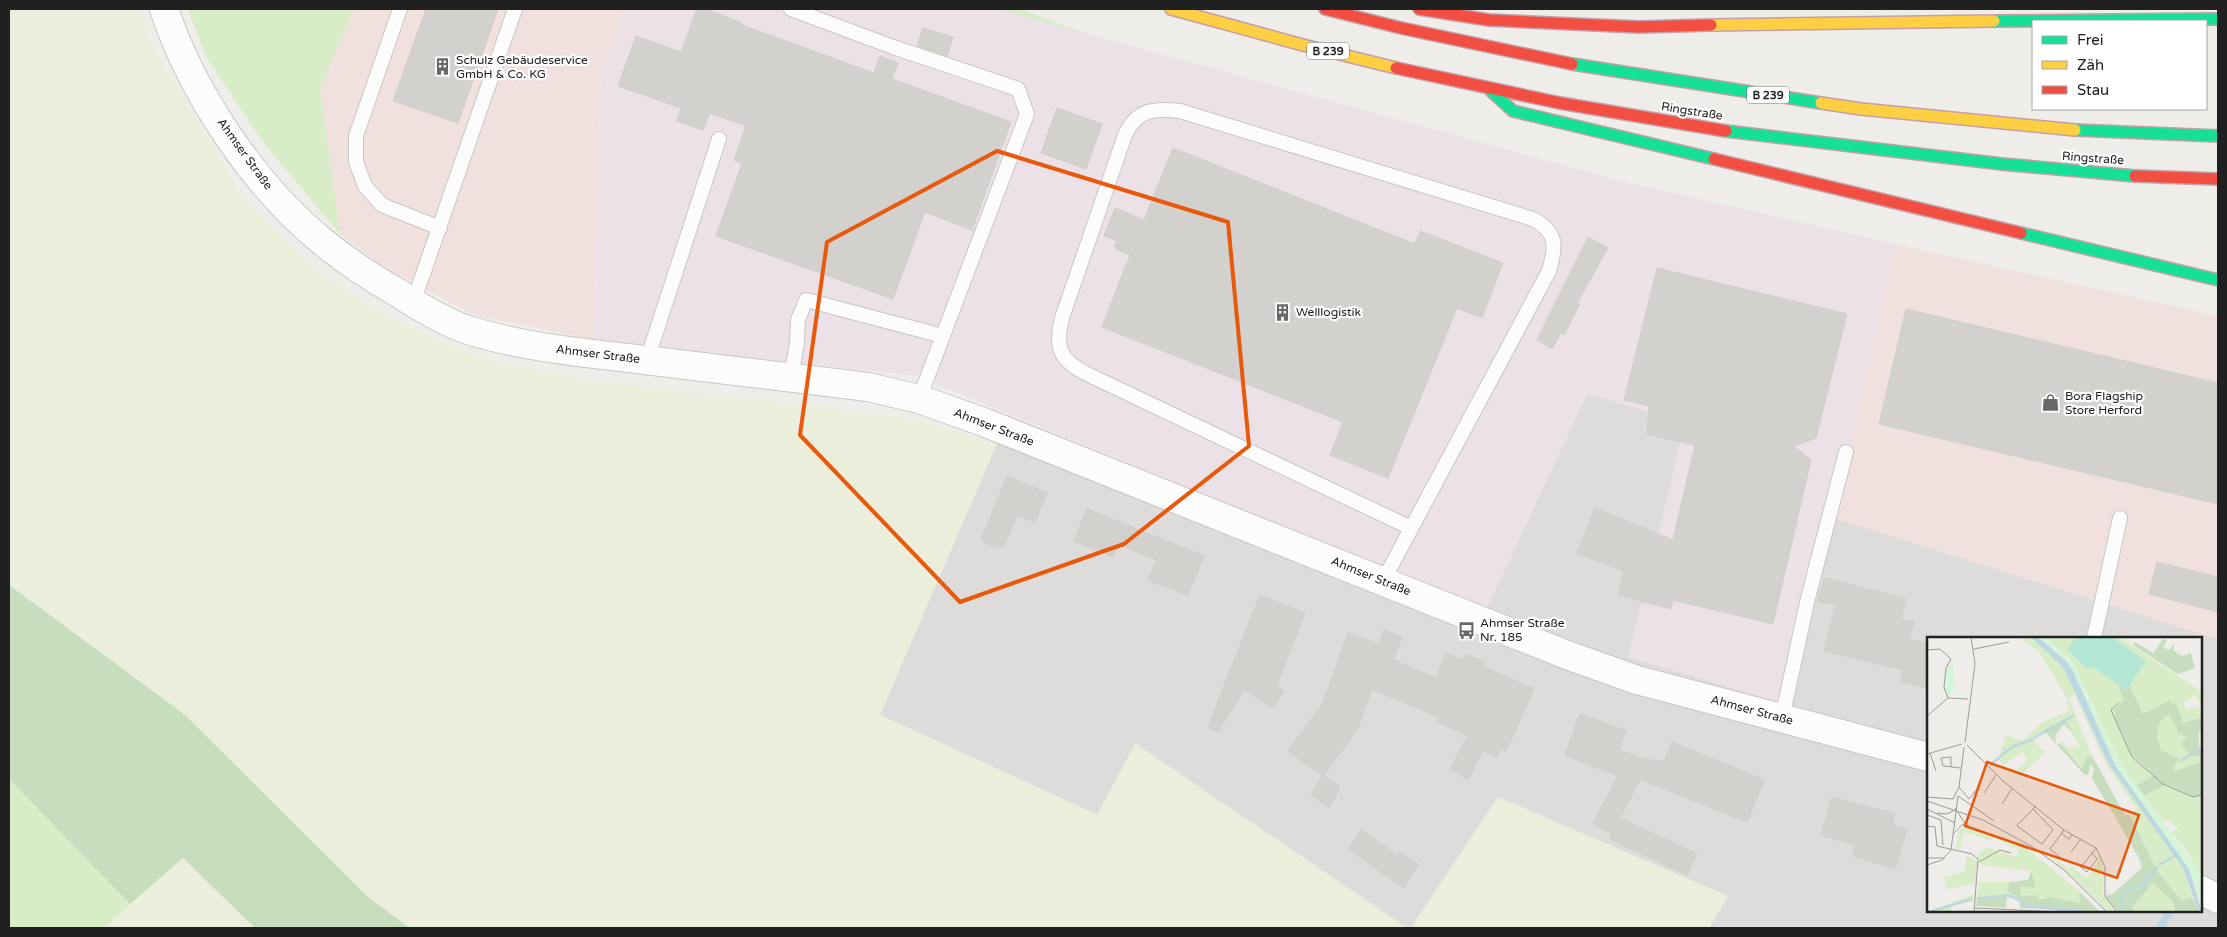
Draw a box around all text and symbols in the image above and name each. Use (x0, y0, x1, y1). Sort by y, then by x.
legend (2032, 20, 2207, 110)
text: Frei (2077, 31, 2103, 49)
road number: B 239 (1307, 42, 1349, 59)
place label: Schulz Gebäudeservice GmbH & Co. KG (456, 53, 588, 81)
text: Zäh (2077, 56, 2104, 74)
building icon: Schulz Gebäudeservice GmbH & Co. KG (432, 57, 452, 77)
text: Stau (2077, 81, 2109, 99)
road number: B 239 (1747, 86, 1789, 104)
street label: Ringstraße (1660, 99, 1724, 123)
street label: Ahmser Straße (214, 116, 276, 193)
street label: Ringstraße (2062, 149, 2125, 167)
building icon: Welllogistik (1272, 302, 1292, 322)
place label: Welllogistik (1296, 305, 1361, 319)
street label: Ahmser Straße (555, 342, 641, 366)
place label: Bora Flagship Store Herford (2065, 389, 2143, 417)
shop icon: Bora Flagship Store Herford (2041, 393, 2061, 413)
street label: Ahmser Straße (952, 405, 1036, 449)
street label: Ahmser Straße (1329, 554, 1413, 598)
place label: Ahmser Straße Nr. 185 (1480, 616, 1565, 644)
bus stop icon: Ahmser Straße Nr. 185 (1456, 620, 1476, 640)
inset map (1927, 637, 2202, 912)
street label: Ahmser Straße (1709, 692, 1795, 728)

